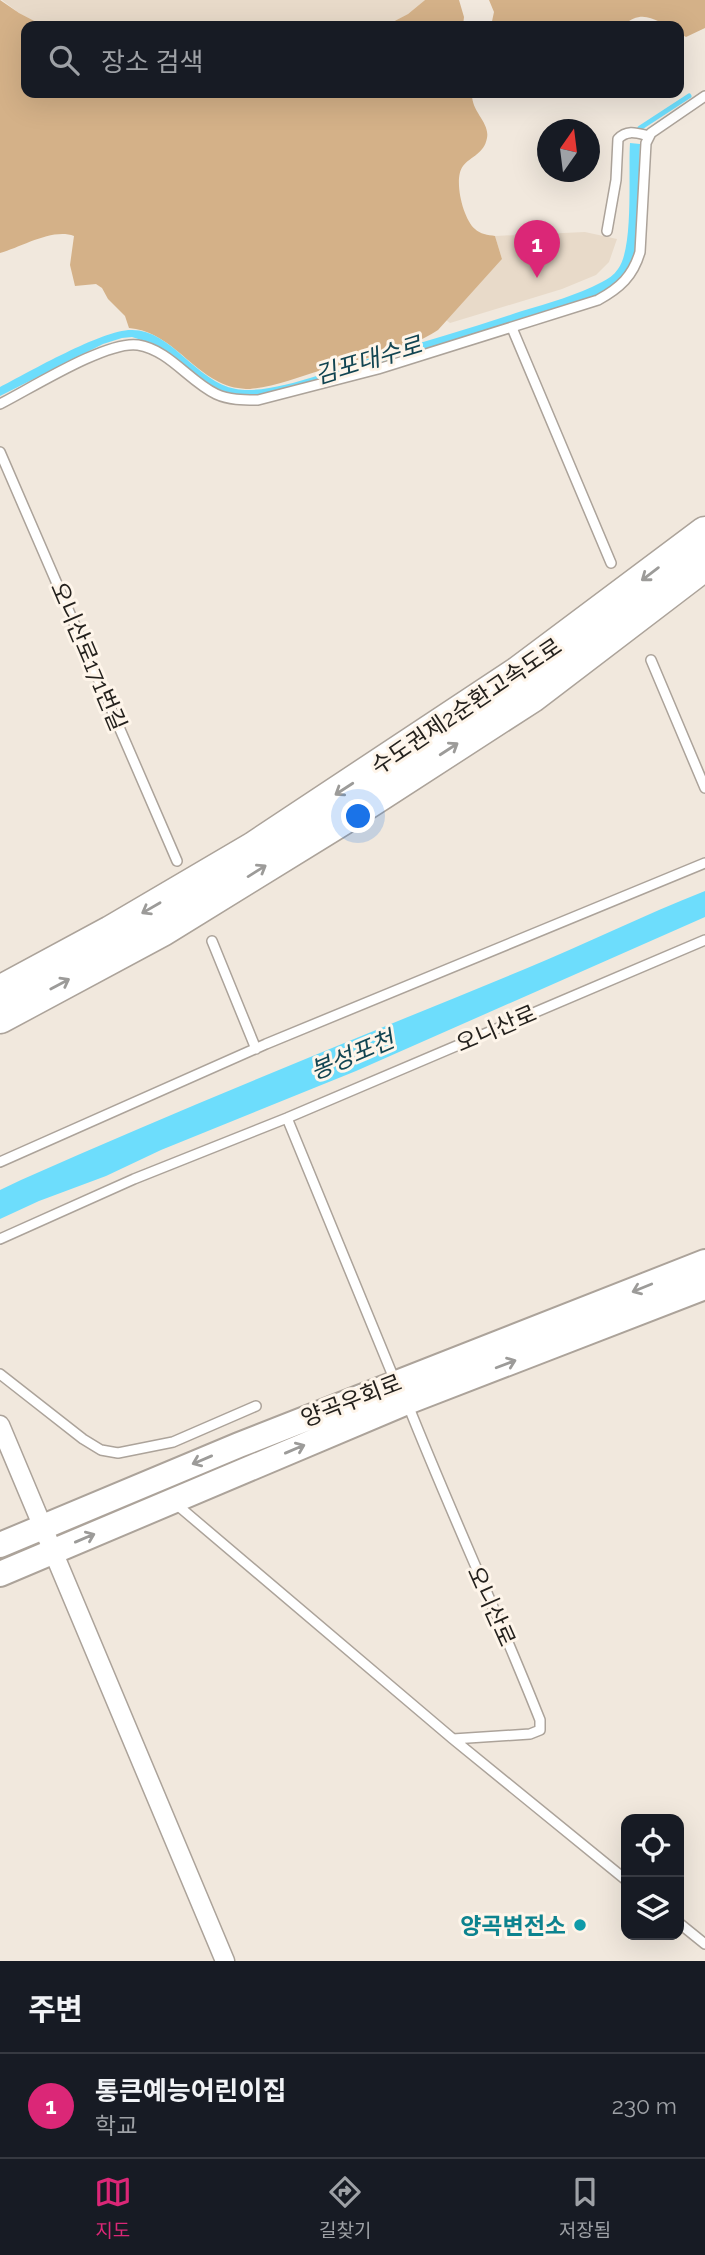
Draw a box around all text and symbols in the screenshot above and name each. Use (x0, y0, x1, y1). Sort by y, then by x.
search box (21, 21, 684, 98)
icon: search (45, 41, 83, 79)
text: 장소 검색 (101, 47, 203, 77)
north arrow (537, 119, 600, 182)
pin: 1 (514, 220, 560, 278)
water label: 김포대수로 (311, 330, 426, 390)
one-way arrow (642, 566, 660, 581)
street label: 오니산로171번길 (46, 578, 132, 734)
street label: 수도권제2순환고속도로 (366, 632, 566, 780)
one-way arrow (439, 742, 459, 756)
one-way arrow (335, 781, 354, 796)
your location (341, 799, 375, 833)
one-way arrow (247, 864, 267, 878)
one-way arrow (141, 901, 161, 915)
one-way arrow (49, 977, 70, 991)
street label: 오니산로 (452, 999, 540, 1057)
water label: 봉성포천 (306, 1023, 401, 1086)
one-way arrow (632, 1283, 653, 1296)
one-way arrow (495, 1357, 516, 1370)
street label: 양곡우회로 (297, 1368, 405, 1432)
one-way arrow (284, 1442, 305, 1455)
one-way arrow (192, 1454, 213, 1467)
one-way arrow (74, 1531, 96, 1544)
street label: 오니산로 (462, 1562, 522, 1650)
map controls (621, 1814, 684, 1940)
button: locate (621, 1814, 684, 1877)
button: layers (621, 1877, 684, 1940)
place label: 양곡변전소 (460, 1912, 566, 1939)
marker: 양곡변전소 (572, 1917, 588, 1933)
text: 주변 (28, 1992, 83, 2027)
text: 통큰예능어린이집 (95, 2076, 286, 2106)
text: 1 (45, 2092, 57, 2119)
text: 230 m (612, 2092, 677, 2119)
text: 학교 (95, 2112, 137, 2139)
tab: 지도 (94, 2173, 132, 2242)
tab: 길찾기 (319, 2173, 371, 2242)
tab: 저장됨 (559, 2173, 611, 2242)

